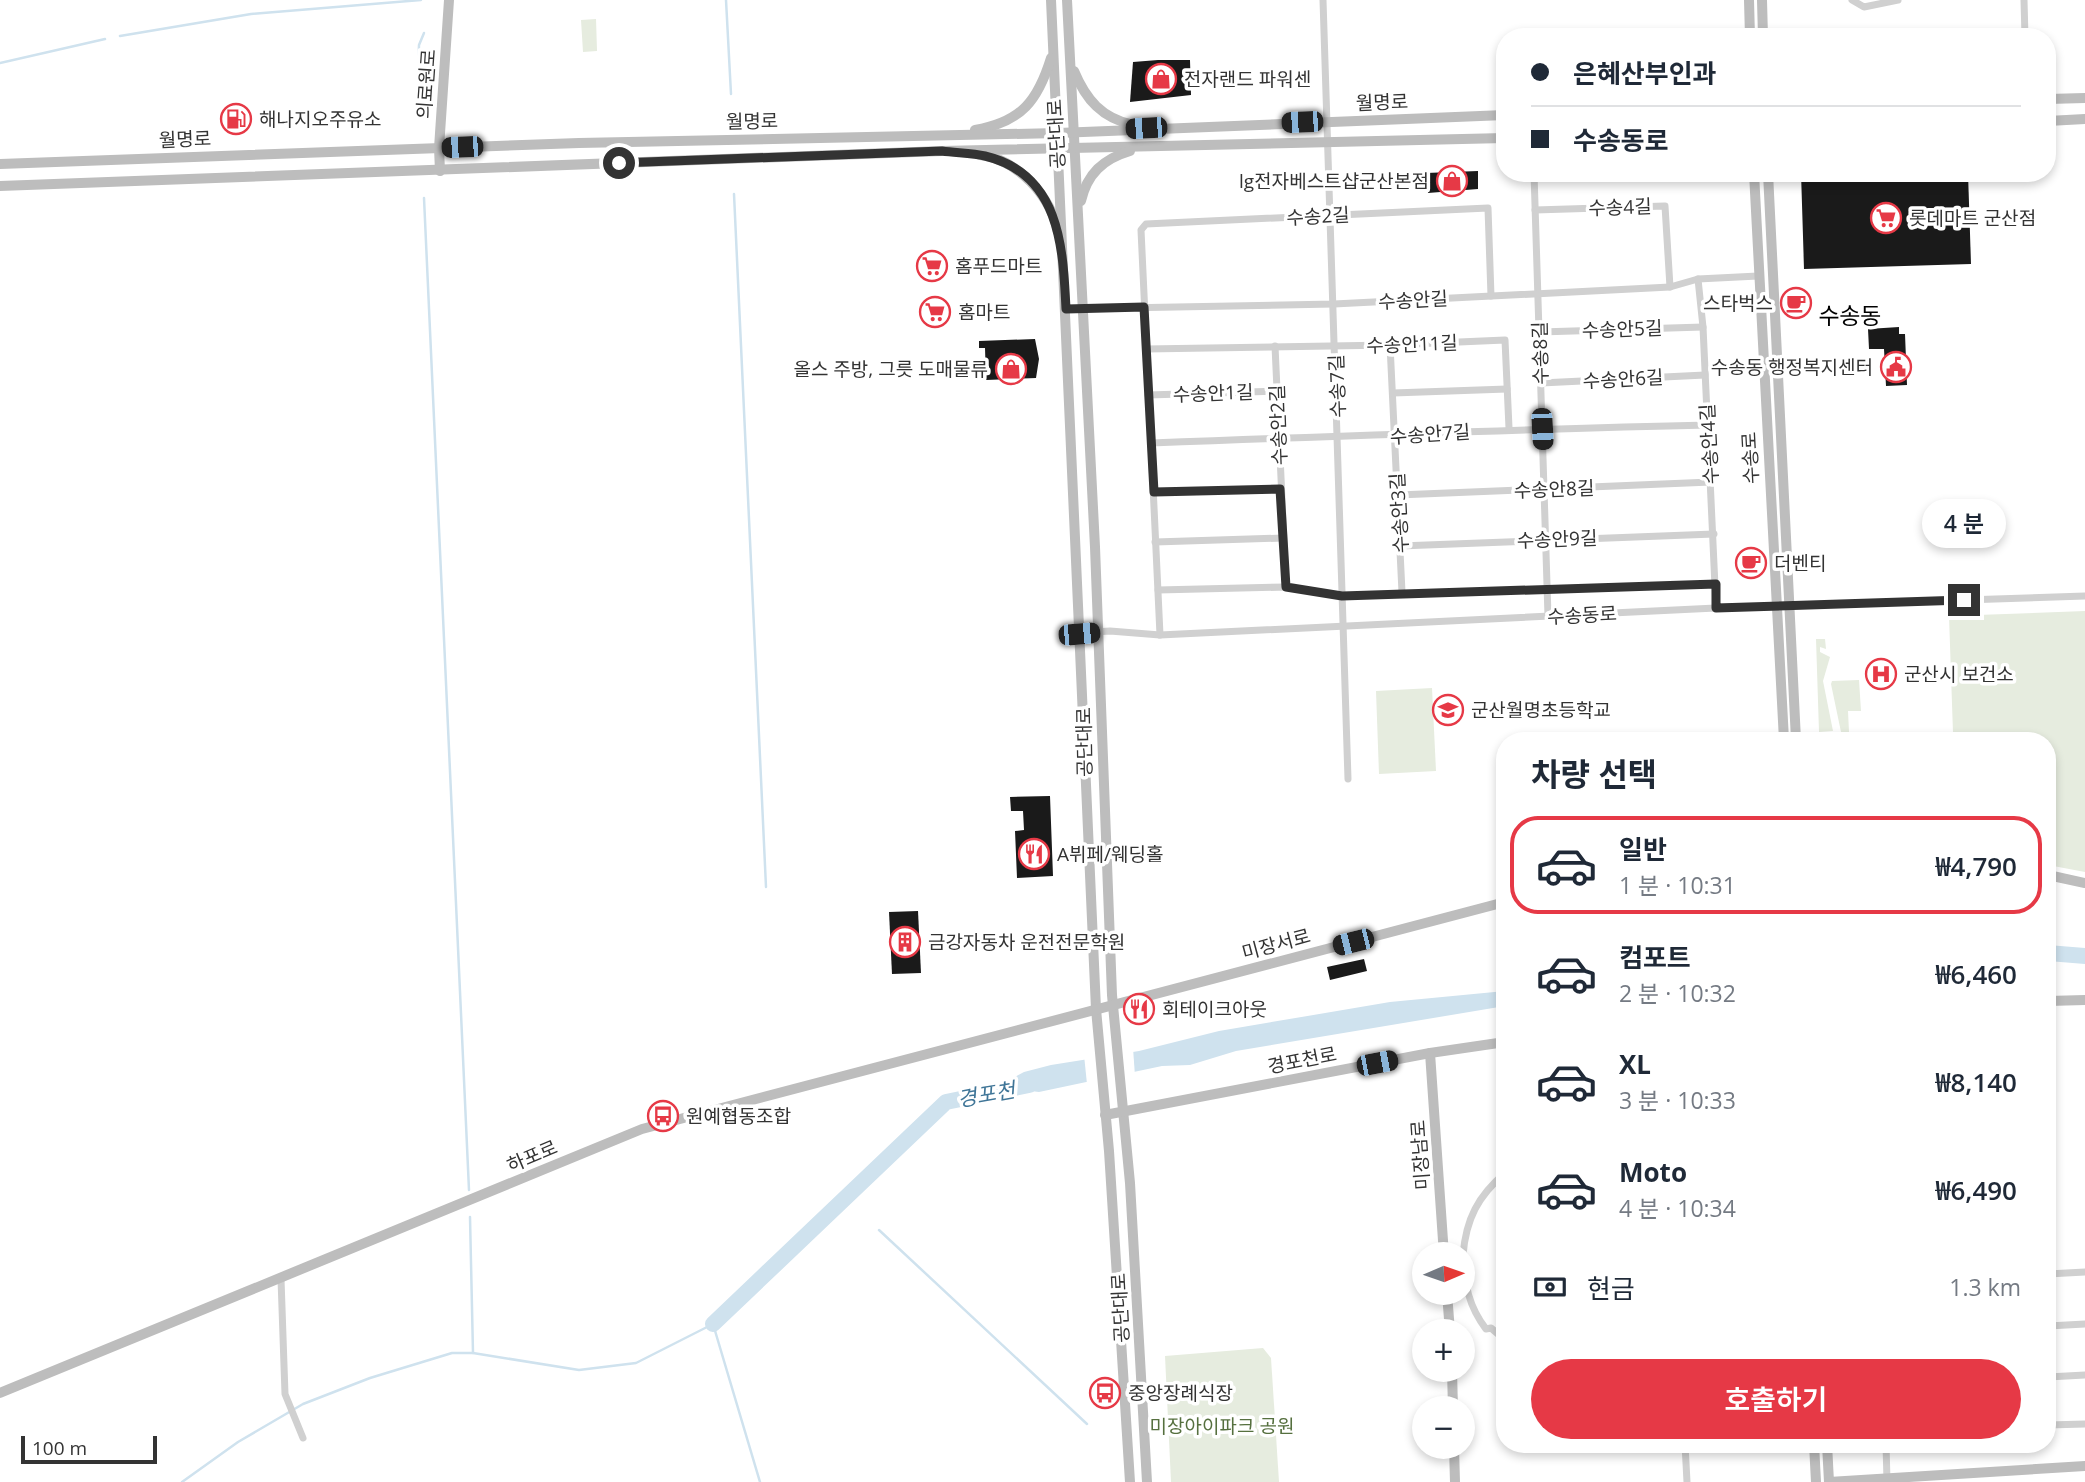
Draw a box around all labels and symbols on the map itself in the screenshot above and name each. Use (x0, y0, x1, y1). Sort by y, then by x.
street label: 의료원로 (411, 48, 441, 120)
shop icon: 전자랜드 파워센 (1144, 62, 1178, 96)
place label: 전자랜드 파워센 (1184, 66, 1311, 92)
street label: 월명로 (1355, 88, 1409, 116)
street label: 공단대로 (1041, 98, 1071, 170)
fuel station icon: 해나지오주유소 (219, 102, 253, 136)
place label: 해나지오주유소 (259, 106, 381, 132)
street label: 월명로 (726, 108, 778, 134)
car (1281, 111, 1324, 133)
car (1125, 116, 1168, 140)
street label: 월명로 (158, 125, 212, 153)
car (441, 136, 484, 158)
route start (603, 147, 635, 179)
shop icon: lg전자베스트샵군산본점 (1435, 164, 1469, 198)
place label: lg전자베스트샵군산본점 (1239, 168, 1429, 194)
street label: 수송4길 (1588, 193, 1652, 221)
street label: 수송2길 (1286, 201, 1350, 231)
supermarket icon: 롯데마트 군산점 (1869, 201, 1903, 235)
place label: 롯데마트 군산점 (1909, 205, 2036, 231)
supermarket icon: 홈푸드마트 (915, 249, 949, 283)
place label: 홈푸드마트 (955, 253, 1042, 279)
street label: 수송안길 (1377, 285, 1449, 315)
cafe icon: 스타벅스 (1779, 286, 1813, 320)
place label: 스타벅스 (1703, 290, 1773, 316)
supermarket icon: 홈마트 (918, 295, 952, 329)
place label: 홈마트 (958, 299, 1010, 325)
district label: 수송동 (1818, 299, 1882, 331)
street label: 수송안5길 (1581, 315, 1663, 343)
street label: 수송8길 (1526, 321, 1554, 385)
street label: 수송안11길 (1366, 329, 1458, 359)
public building icon: 수송동 행정복지센터 (1879, 350, 1913, 384)
shop icon: 올스 주방, 그릇 도매물류 (994, 352, 1028, 386)
street label: 수송7길 (1323, 354, 1351, 418)
place label: 수송동 행정복지센터 (1711, 354, 1873, 380)
place label: 올스 주방, 그릇 도매물류 (793, 356, 988, 382)
street label: 수송안6길 (1582, 364, 1664, 394)
street label: 수송안1길 (1172, 379, 1254, 407)
street label: 수송안2길 (1264, 384, 1292, 466)
street label: 수송안4길 (1694, 403, 1724, 485)
car (1531, 407, 1554, 451)
street label: 수송안7길 (1389, 418, 1471, 450)
street label: 수송로 (1736, 431, 1764, 485)
street label: 수송안3길 (1384, 472, 1414, 554)
street label: 수송안8길 (1513, 475, 1595, 503)
callout: 4 분 (1922, 498, 2006, 548)
street label: 수송안9길 (1516, 525, 1598, 553)
cafe icon: 더벤티 (1734, 546, 1768, 580)
place label: 더벤티 (1774, 550, 1826, 576)
route end (1948, 584, 1980, 616)
street label: 수송동로 (1546, 600, 1618, 630)
car (1058, 622, 1101, 646)
hospital icon: 군산시 보건소 (1864, 657, 1898, 691)
place label: 군산시 보건소 (1904, 661, 2014, 687)
school or university icon: 군산월명초등학교 (1431, 693, 1465, 727)
place label: 군산월명초등학교 (1471, 697, 1611, 723)
street label: 공단대로 (1070, 707, 1098, 777)
restaurant icon: A뷔페/웨딩홀 (1017, 837, 1051, 871)
place label: A뷔페/웨딩홀 (1057, 841, 1163, 867)
street label: 미장서로 (1239, 922, 1313, 966)
building icon: 금강자동차 운전전문학원 (888, 925, 922, 959)
car (1331, 927, 1376, 957)
place label: 금강자동차 운전전문학원 (928, 929, 1125, 955)
restaurant icon: 회테이크아웃 (1122, 992, 1156, 1026)
place label: 회테이크아웃 (1162, 996, 1267, 1022)
street label: 경포천로 (1265, 1041, 1339, 1079)
car (1355, 1049, 1400, 1077)
water label: 경포천 (955, 1075, 1020, 1113)
bus stop icon: 원예협동조합 (646, 1099, 680, 1133)
place label: 원예협동조합 (686, 1103, 791, 1129)
street label: 미장남로 (1405, 1119, 1435, 1191)
street label: 하포로 (503, 1134, 561, 1178)
north arrow (1412, 1242, 1475, 1306)
street label: 공단대로 (1105, 1272, 1135, 1344)
bus stop icon: 중앙장례식장 (1088, 1376, 1122, 1410)
place label: 중앙장례식장 (1128, 1380, 1233, 1406)
park label: 미장아이파크 공원 (1150, 1413, 1294, 1439)
scale bar (21, 1433, 158, 1465)

